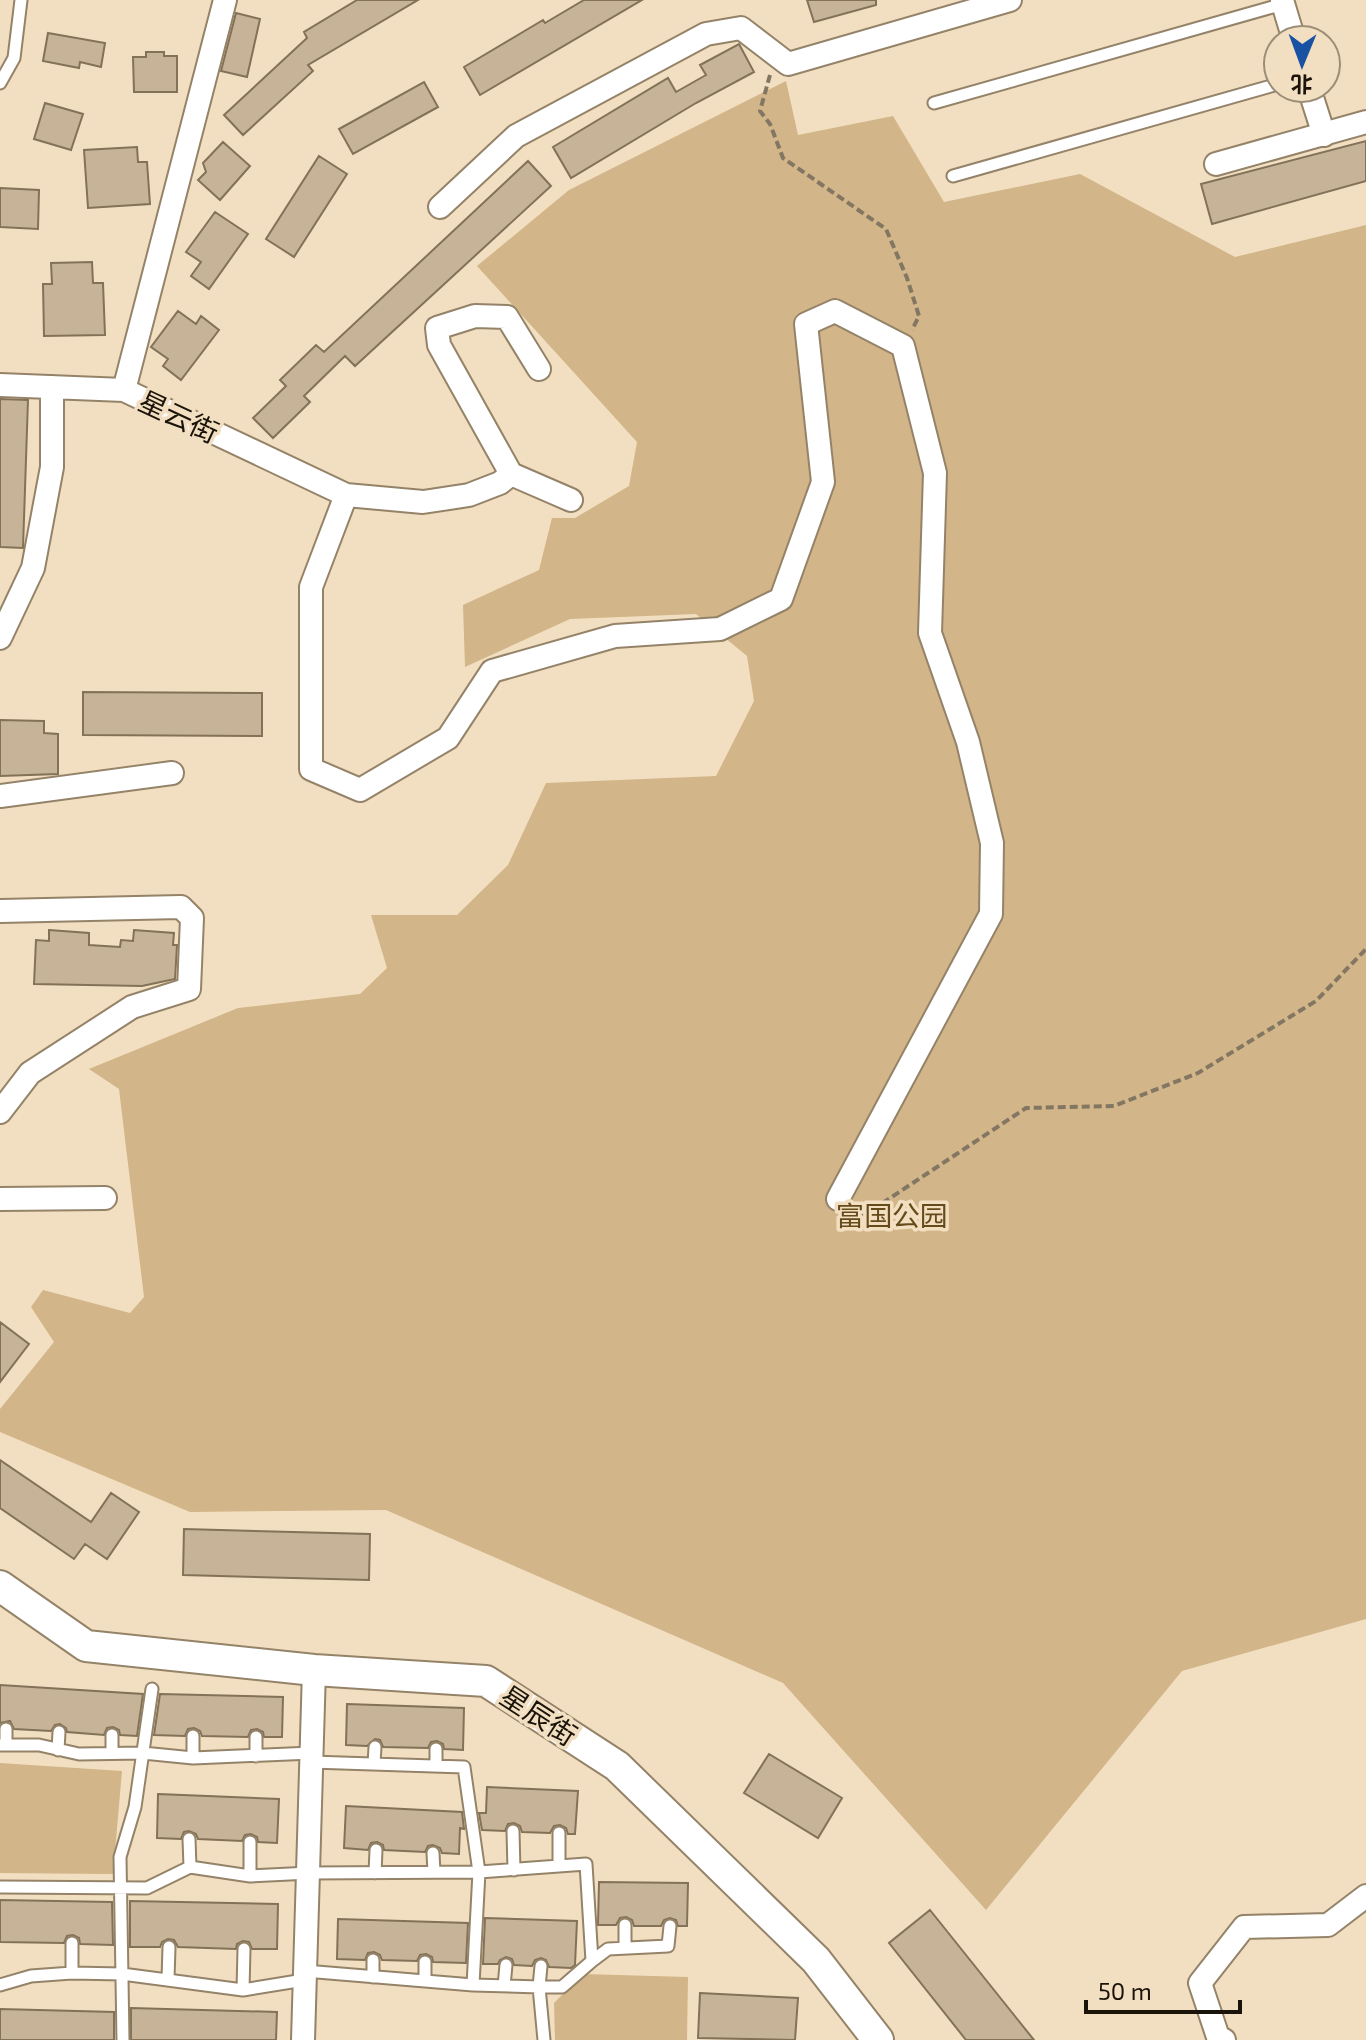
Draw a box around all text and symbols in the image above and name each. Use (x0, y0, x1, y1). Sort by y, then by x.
north arrow (1262, 24, 1342, 104)
text: 北 (1290, 72, 1313, 98)
street label: 星云街 (134, 383, 224, 449)
park label: 富国公园 (836, 1198, 948, 1232)
street label: 星辰街 (495, 1678, 583, 1752)
scale bar (1086, 1964, 1240, 2014)
text: 50 m (1098, 1976, 1152, 2005)

